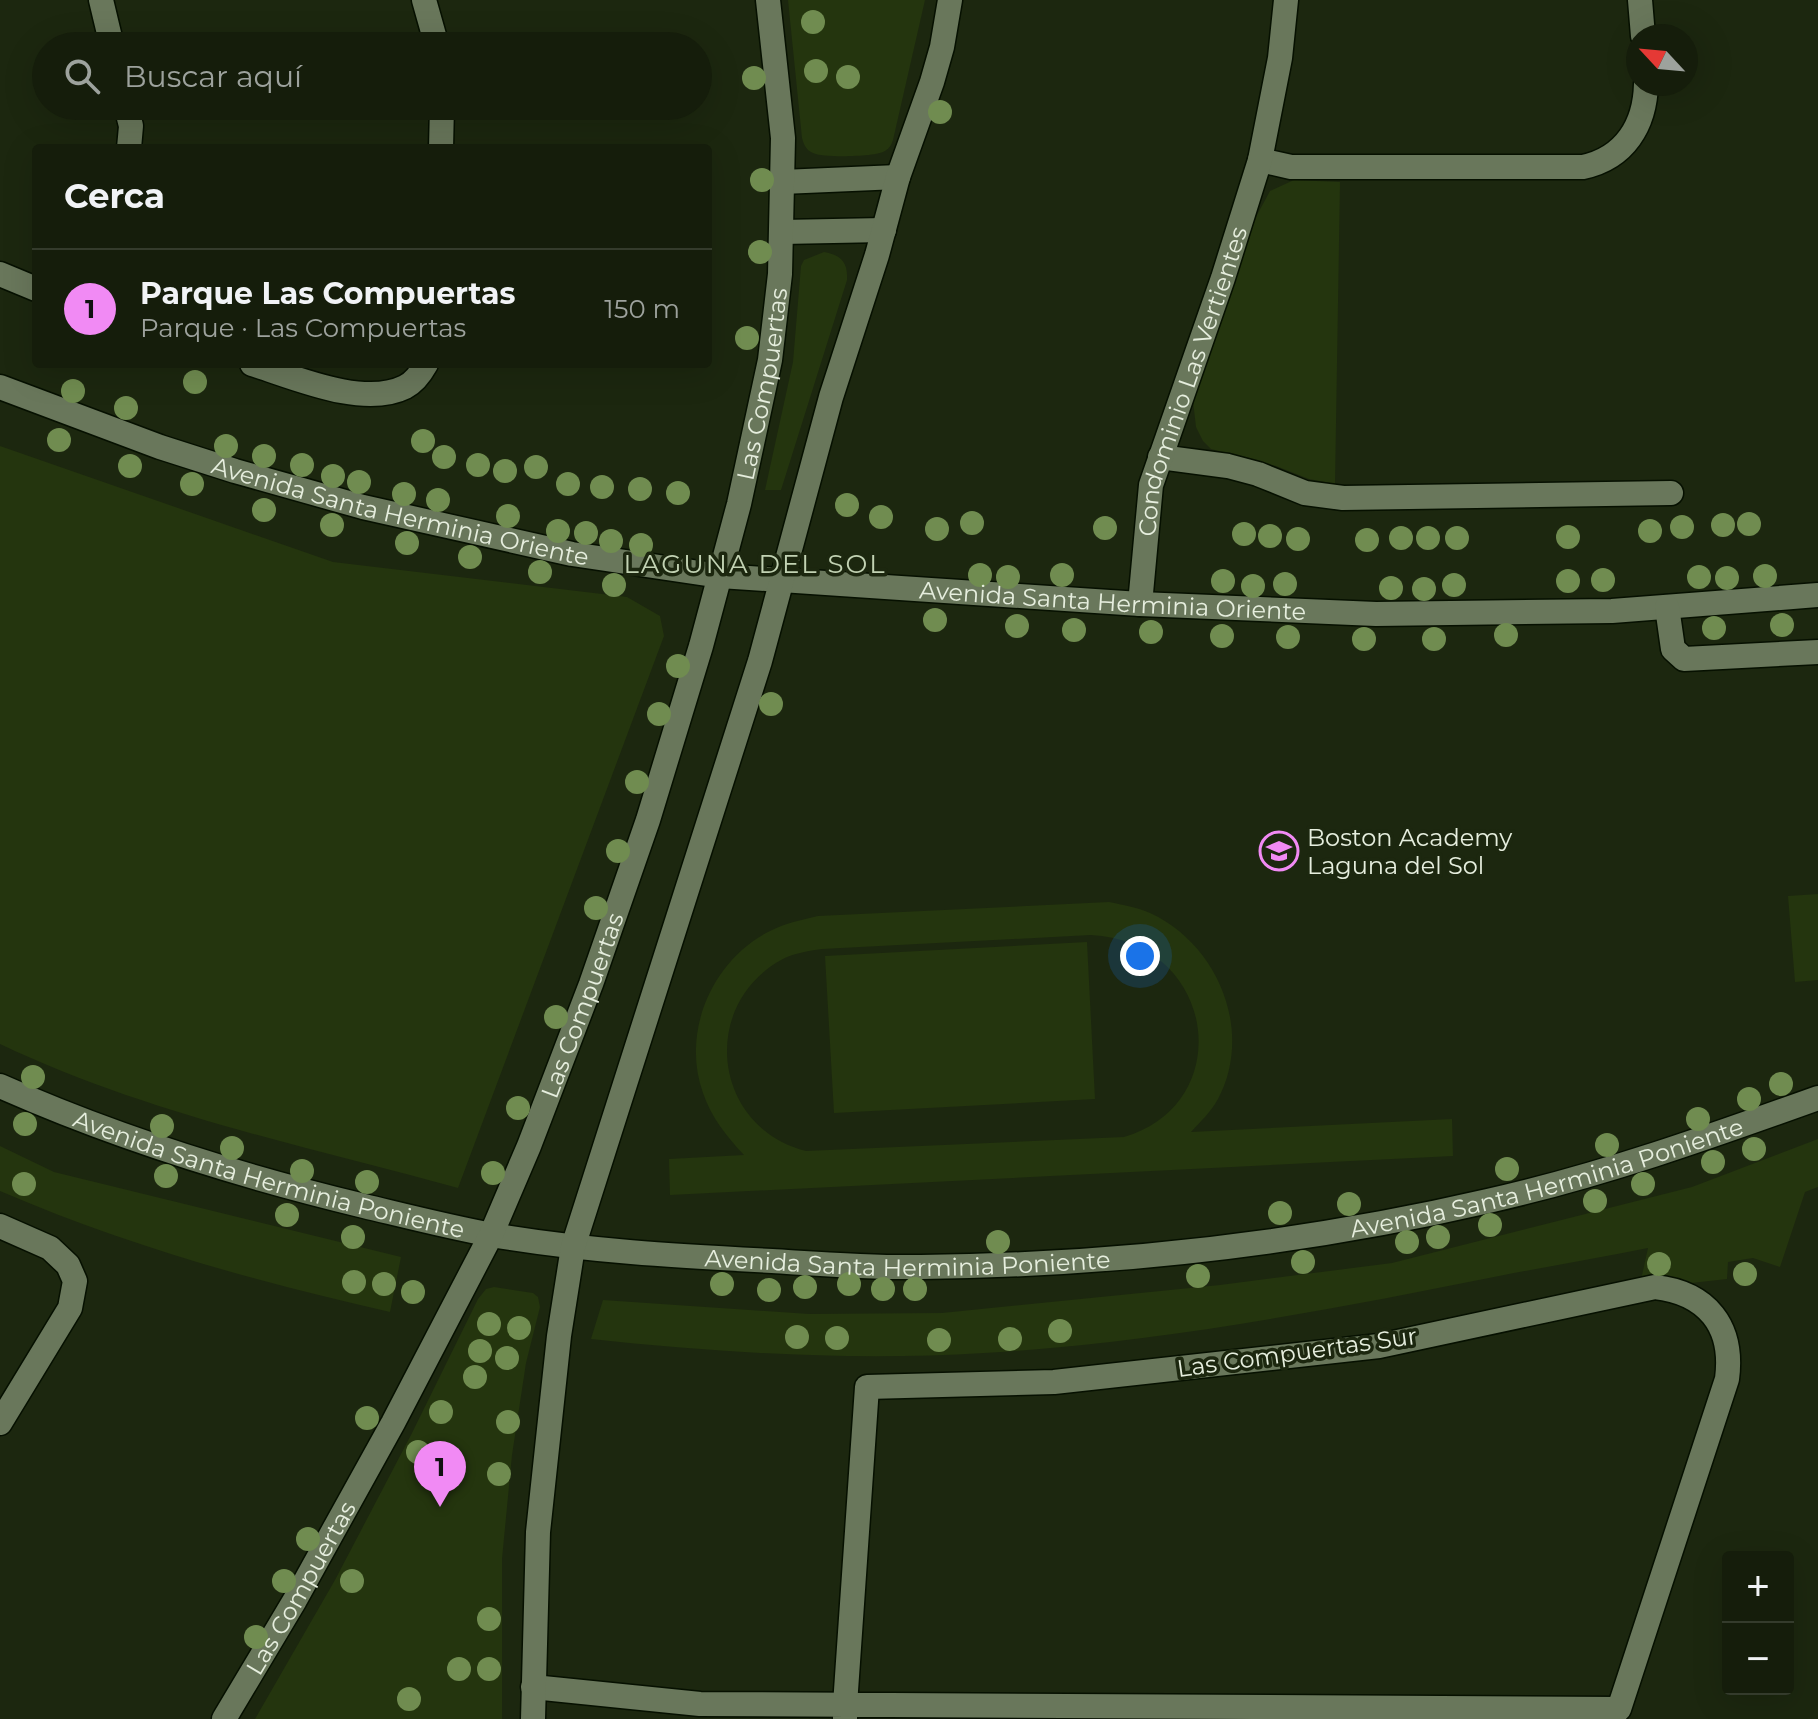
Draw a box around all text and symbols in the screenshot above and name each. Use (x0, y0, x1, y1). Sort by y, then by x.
north arrow (1626, 24, 1698, 96)
search box (32, 32, 712, 120)
icon: search (60, 54, 104, 98)
text: Buscar aquí (124, 58, 302, 95)
text: Cerca (64, 175, 165, 217)
street label: Condominio Las Vertientes (1132, 223, 1253, 538)
text: Parque Las Compuertas (140, 275, 515, 312)
street label: Las Compuertas (730, 286, 793, 483)
text: 1 (85, 293, 95, 325)
text: 150 m (604, 293, 680, 325)
text: Parque · Las Compuertas (140, 312, 466, 344)
street label: Avenida Santa Herminia Oriente (208, 450, 591, 571)
district label: LAGUNA DEL SOL (623, 548, 887, 580)
street label: Avenida Santa Herminia Oriente (919, 575, 1307, 626)
place label: Boston Academy Laguna del Sol (1307, 823, 1512, 880)
school or university icon: Boston Academy Laguna del Sol (1258, 830, 1300, 872)
street label: Las Compuertas (534, 909, 629, 1102)
your location (1120, 936, 1160, 976)
street label: Avenida Santa Herminia Poniente (70, 1104, 468, 1244)
street label: Avenida Santa Herminia Poniente (1348, 1111, 1747, 1243)
street label: Avenida Santa Herminia Poniente (704, 1243, 1111, 1282)
street label: Las Compuertas Sur (1175, 1321, 1419, 1383)
pin: 1 (414, 1441, 466, 1507)
street label: Las Compuertas (239, 1496, 362, 1680)
map controls (1722, 1551, 1794, 1695)
button: + (1722, 1551, 1794, 1623)
button: − (1722, 1623, 1794, 1695)

